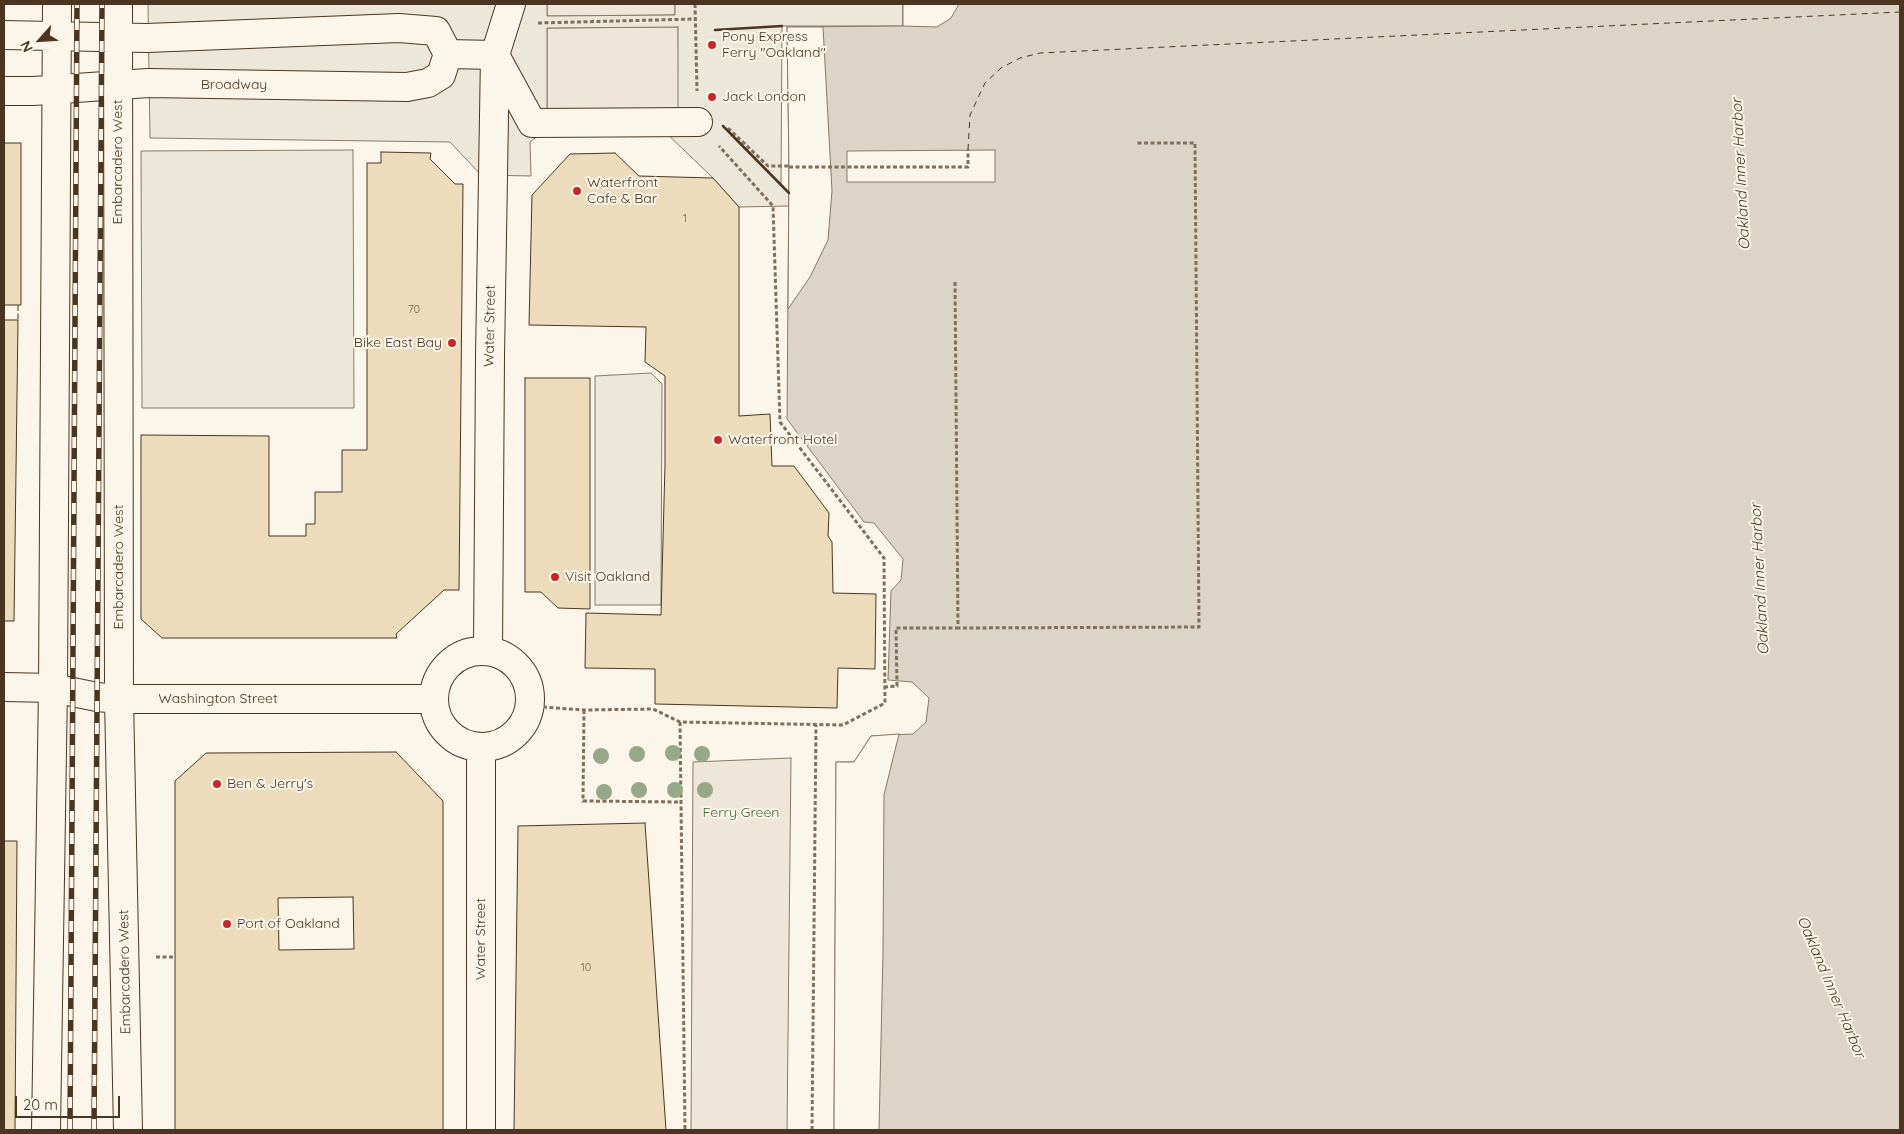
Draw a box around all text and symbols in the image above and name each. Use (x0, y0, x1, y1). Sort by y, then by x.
north arrow (15, 15, 65, 65)
place label: Pony Express Ferry "Oakland" (722, 29, 826, 62)
text: N (16, 38, 37, 55)
marker: Pony Express Ferry "Oakland" (706, 39, 718, 51)
street label: Broadway (201, 77, 267, 93)
place label: Jack London (722, 89, 806, 105)
marker: Jack London (706, 91, 718, 103)
water label: Oakland Inner Harbor (1728, 98, 1754, 250)
street label: Embarcadero West (110, 100, 126, 224)
place label: Waterfront Cafe & Bar (587, 175, 658, 208)
marker: Waterfront Cafe & Bar (571, 185, 583, 197)
house number: 1 (683, 212, 687, 226)
street label: Water Street (481, 285, 499, 367)
house number: 70 (408, 303, 420, 317)
place label: Bike East Bay (354, 335, 442, 351)
marker: Bike East Bay (446, 337, 458, 349)
place label: Waterfront Hotel (728, 432, 837, 448)
marker: Waterfront Hotel (712, 434, 724, 446)
water label: Oakland Inner Harbor (1747, 503, 1773, 655)
street label: Embarcadero West (111, 505, 127, 629)
place label: Visit Oakland (565, 569, 650, 585)
marker: Visit Oakland (549, 571, 561, 583)
street label: Washington Street (158, 691, 278, 707)
place label: Ben & Jerry's (227, 776, 313, 792)
marker: Ben & Jerry's (211, 778, 223, 790)
park label: Ferry Green (703, 805, 779, 821)
street label: Water Street (473, 898, 489, 980)
street label: Embarcadero West (116, 909, 134, 1035)
water label: Oakland Inner Harbor (1793, 914, 1869, 1060)
place label: Port of Oakland (237, 916, 340, 932)
marker: Port of Oakland (221, 918, 233, 930)
house number: 10 (581, 961, 591, 975)
scale bar (18, 1086, 122, 1118)
text: 20 m (23, 1095, 58, 1114)

